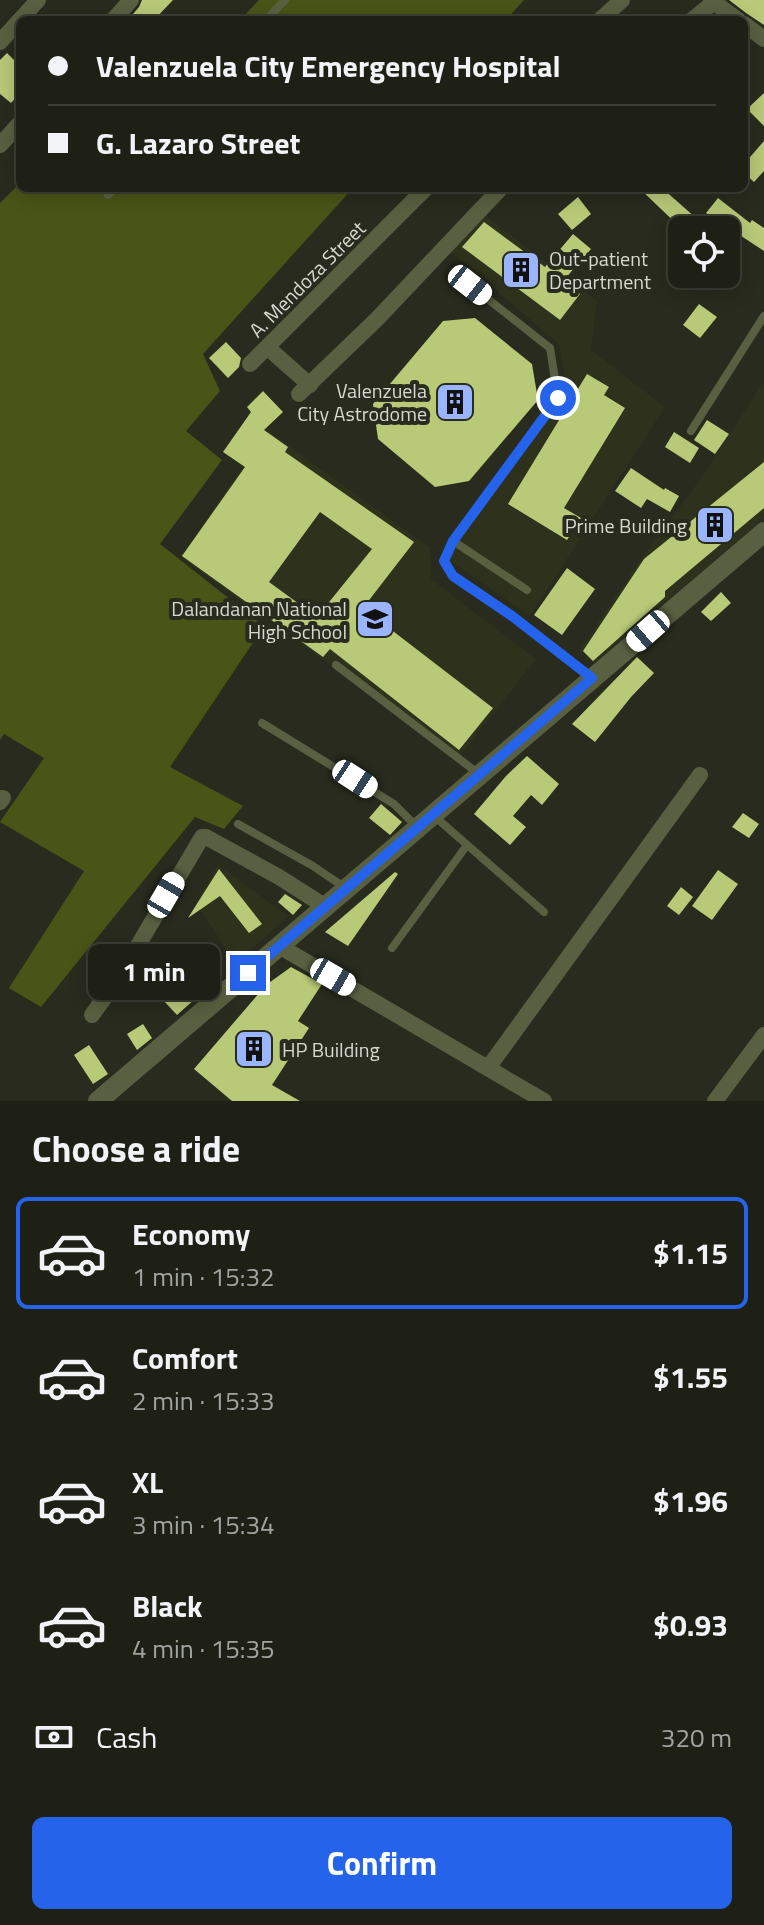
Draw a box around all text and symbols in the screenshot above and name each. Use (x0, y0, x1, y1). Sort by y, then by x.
text: Valenzuela City Emergency Hospital (96, 43, 561, 89)
text: G. Lazaro Street (96, 120, 301, 166)
street label: A. Mendoza Street (241, 213, 373, 345)
map controls (668, 216, 740, 288)
button: locate (668, 216, 740, 288)
place label: Out-patient Department (549, 243, 651, 297)
building icon: Out-patient Department (500, 249, 542, 291)
car (444, 261, 496, 309)
place label: Valenzuela City Astrodome (297, 375, 427, 429)
route start (540, 380, 576, 416)
building icon: Valenzuela City Astrodome (434, 381, 476, 423)
building icon: Prime Building (694, 504, 736, 546)
place label: Prime Building (565, 510, 687, 541)
place label: Dalandanan National High School (171, 593, 347, 647)
school or university icon: Dalandanan National High School (354, 598, 396, 640)
car (622, 606, 674, 656)
car (328, 756, 382, 802)
car (144, 868, 188, 922)
callout: 1 min (88, 945, 220, 1001)
text: 1 min (122, 952, 186, 991)
route end (230, 955, 266, 991)
car (306, 955, 360, 999)
building icon: HP Building (233, 1028, 275, 1070)
place label: HP Building (282, 1034, 380, 1065)
text: Choose a ride (32, 1121, 240, 1176)
text: Economy (132, 1211, 250, 1257)
icon: car (36, 1217, 108, 1289)
text: $1.15 (653, 1230, 728, 1276)
text: 1 min · 15:32 (132, 1257, 275, 1296)
text: Comfort (132, 1335, 238, 1381)
icon: car (36, 1341, 108, 1413)
text: $1.55 (653, 1354, 728, 1400)
text: 2 min · 15:33 (132, 1381, 275, 1420)
text: XL (132, 1459, 163, 1505)
icon: car (36, 1465, 108, 1537)
text: $1.96 (653, 1478, 728, 1524)
text: 3 min · 15:34 (132, 1505, 275, 1544)
text: Black (132, 1583, 203, 1629)
icon: car (36, 1589, 108, 1661)
text: $0.93 (653, 1602, 728, 1648)
text: 4 min · 15:35 (132, 1629, 275, 1668)
text: Cash (96, 1714, 157, 1760)
icon: cash (32, 1715, 76, 1759)
text: 320 m (661, 1718, 732, 1757)
button: Confirm (32, 1817, 732, 1909)

